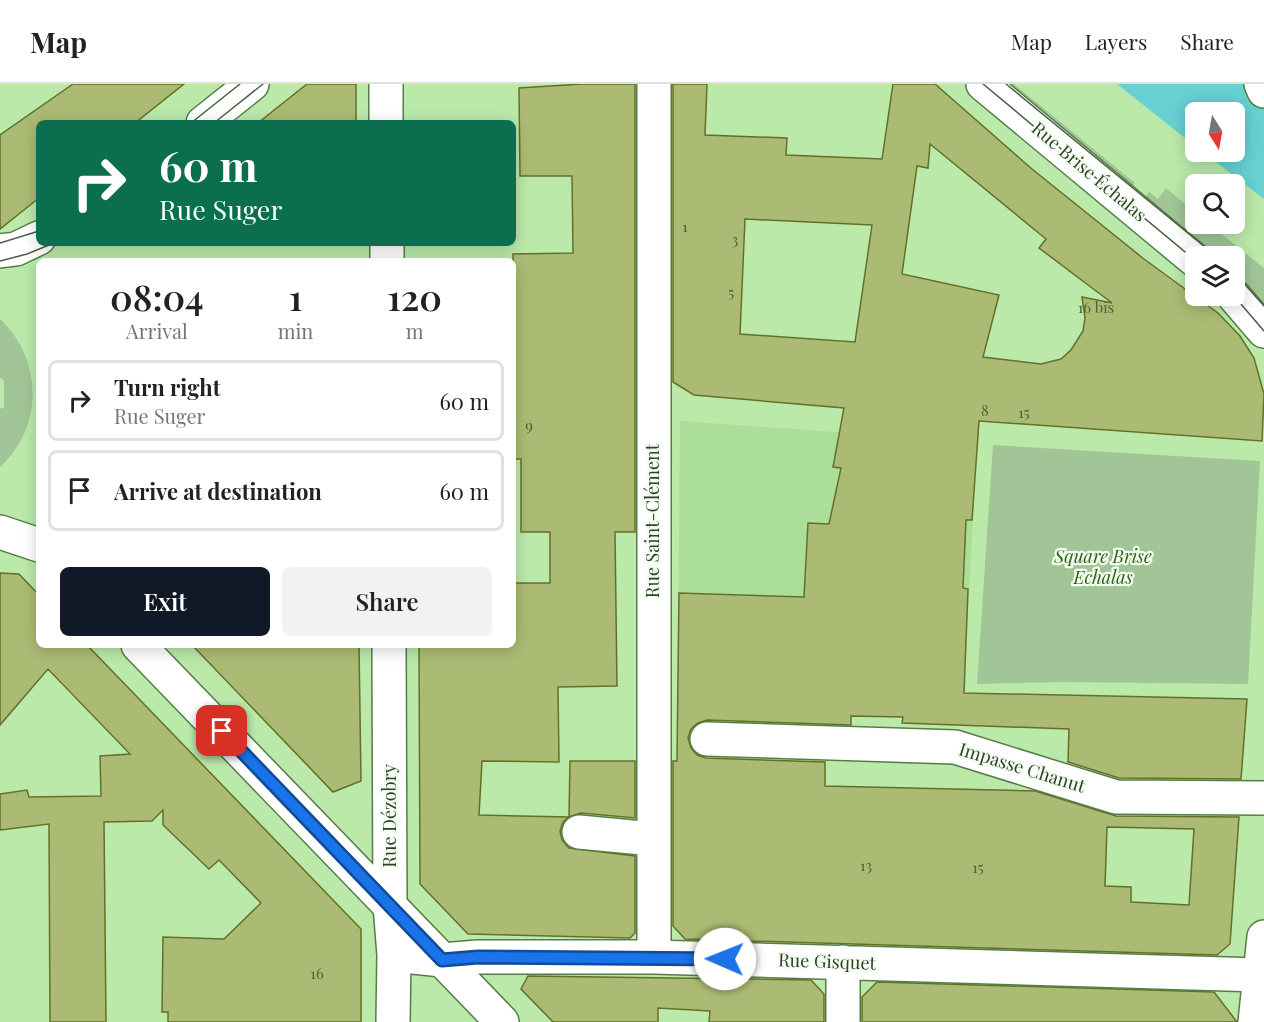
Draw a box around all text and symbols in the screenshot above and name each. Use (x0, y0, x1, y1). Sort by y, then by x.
text: Map (30, 23, 87, 60)
text: Map (1011, 27, 1052, 55)
text: Layers (1085, 27, 1147, 55)
text: Share (1180, 27, 1234, 55)
north arrow (1185, 102, 1245, 162)
map controls (1185, 102, 1245, 306)
street label: Rue Brise Échalas (1027, 116, 1152, 226)
text: 60 m (159, 137, 257, 193)
icon: right (60, 144, 138, 222)
button: search (1185, 174, 1245, 234)
text: Rue Suger (159, 191, 283, 227)
house number: 1 (682, 216, 688, 236)
house number: 3 (732, 229, 739, 249)
button: layers (1185, 246, 1245, 306)
text: 08:04 (110, 272, 204, 320)
text: 1 (289, 272, 302, 320)
text: 120 (387, 272, 442, 320)
house number: 5 (728, 282, 734, 302)
house number: 16 bis (1078, 297, 1114, 317)
text: Arrival (126, 317, 188, 344)
text: min (278, 317, 313, 344)
text: m (406, 317, 424, 344)
text: Turn right (114, 372, 220, 402)
icon: right (63, 384, 96, 417)
text: 60 m (439, 386, 489, 416)
house number: 8 (981, 400, 989, 420)
text: Rue Suger (114, 402, 205, 429)
house number: 15 (1018, 402, 1030, 422)
house number: 9 (525, 415, 533, 435)
street label: Rue Saint-Clément (640, 443, 664, 598)
icon: arrive (63, 474, 96, 507)
text: Arrive at destination (114, 476, 322, 506)
text: 60 m (439, 476, 489, 506)
park label: Square Brise Echalas (1053, 544, 1152, 589)
button: Exit (60, 567, 270, 636)
button: Share (282, 567, 492, 636)
pin (196, 705, 247, 756)
icon: arrive (205, 714, 238, 747)
street label: Impasse Chanut (956, 736, 1089, 798)
street label: Rue Dézobry (377, 764, 401, 868)
house number: 13 (860, 855, 872, 875)
house number: 15 (972, 857, 984, 877)
position arrow (693, 927, 757, 991)
street label: Rue Gisquet (778, 947, 877, 975)
house number: 16 (310, 963, 324, 983)

